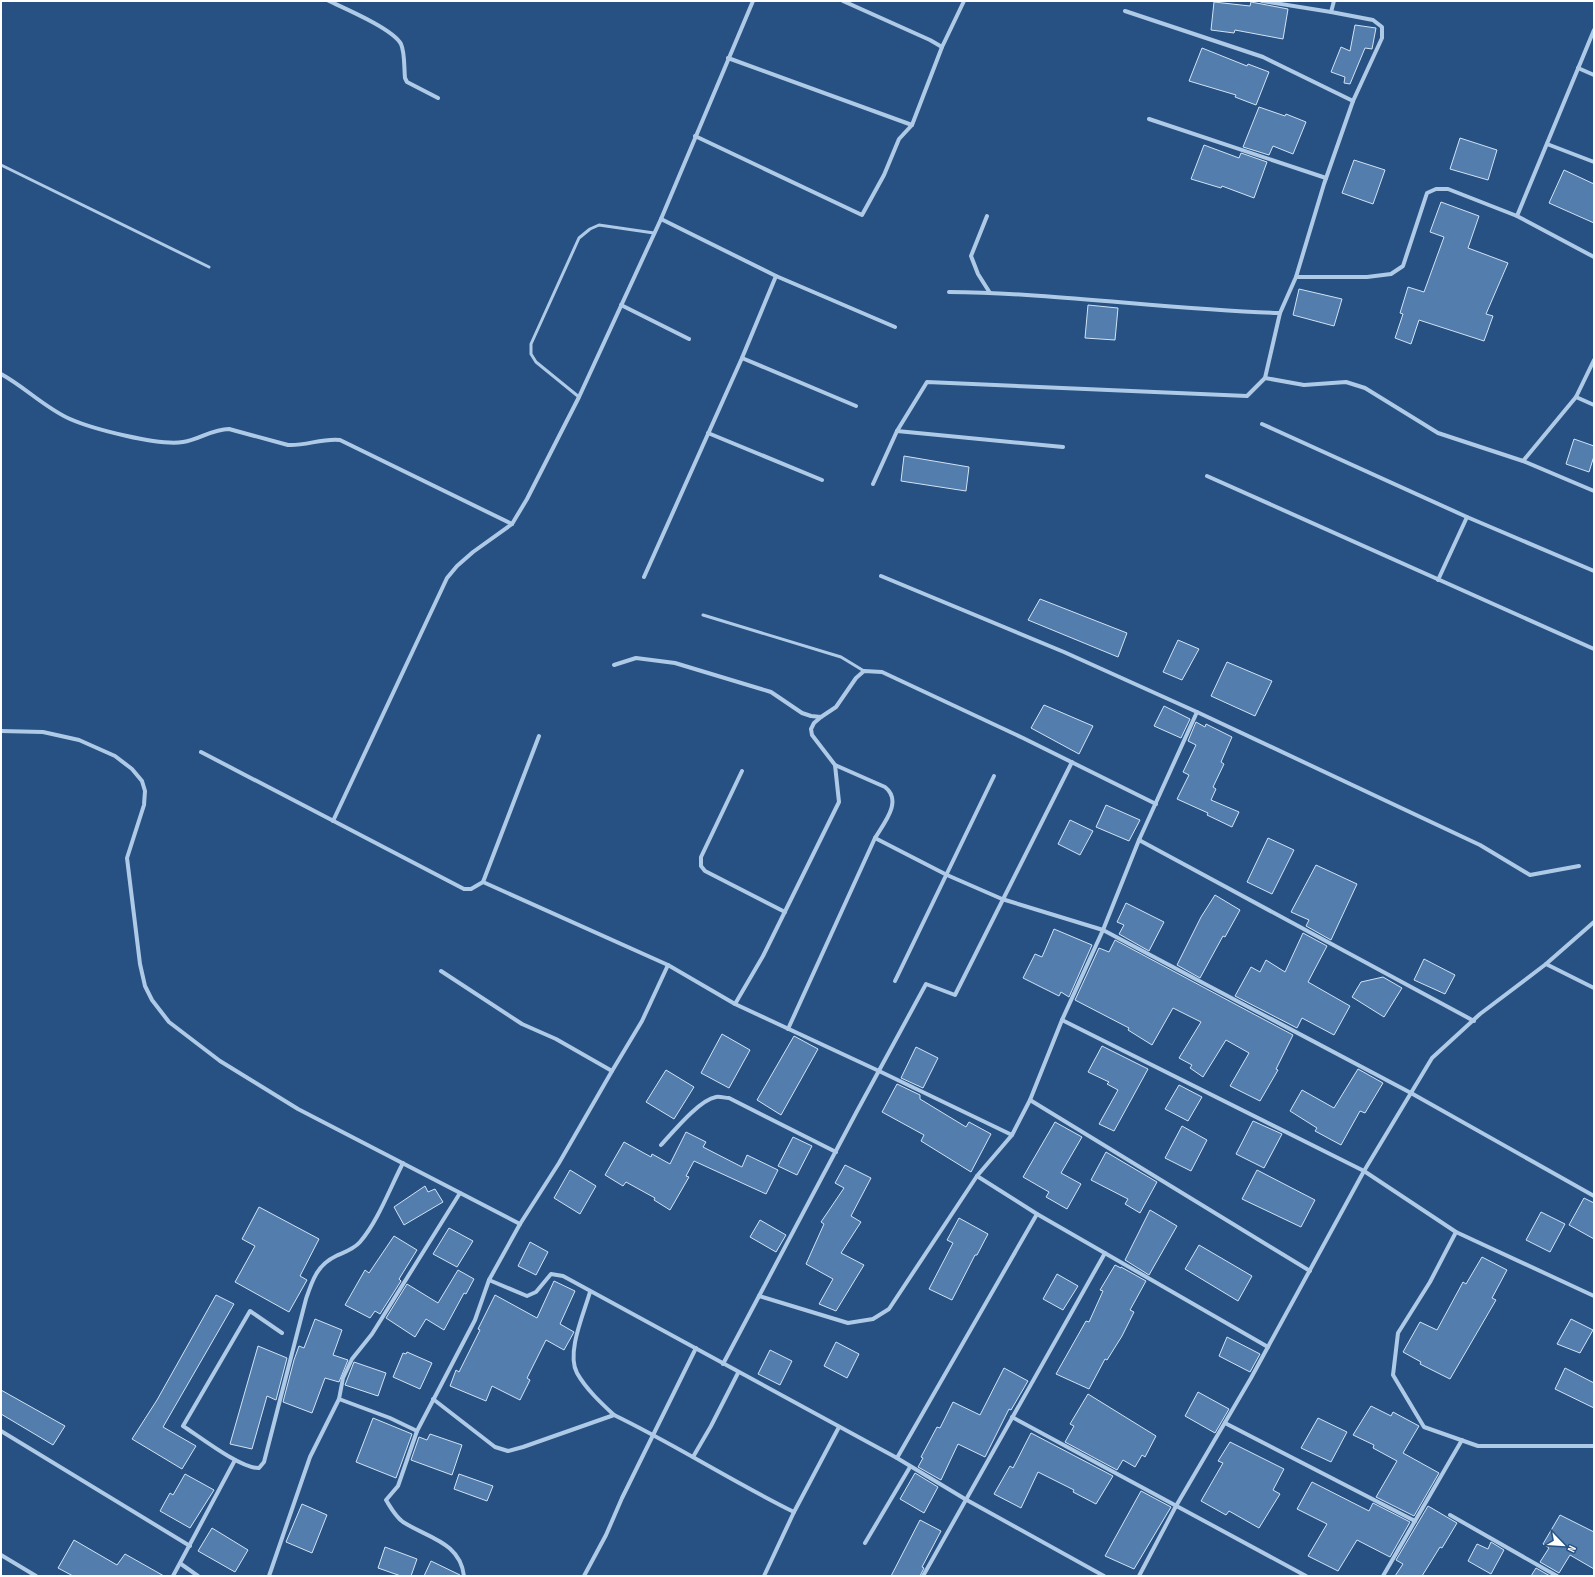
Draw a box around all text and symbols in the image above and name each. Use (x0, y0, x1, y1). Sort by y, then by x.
north arrow (1543, 1525, 1583, 1565)
text: N (1564, 1544, 1579, 1555)

